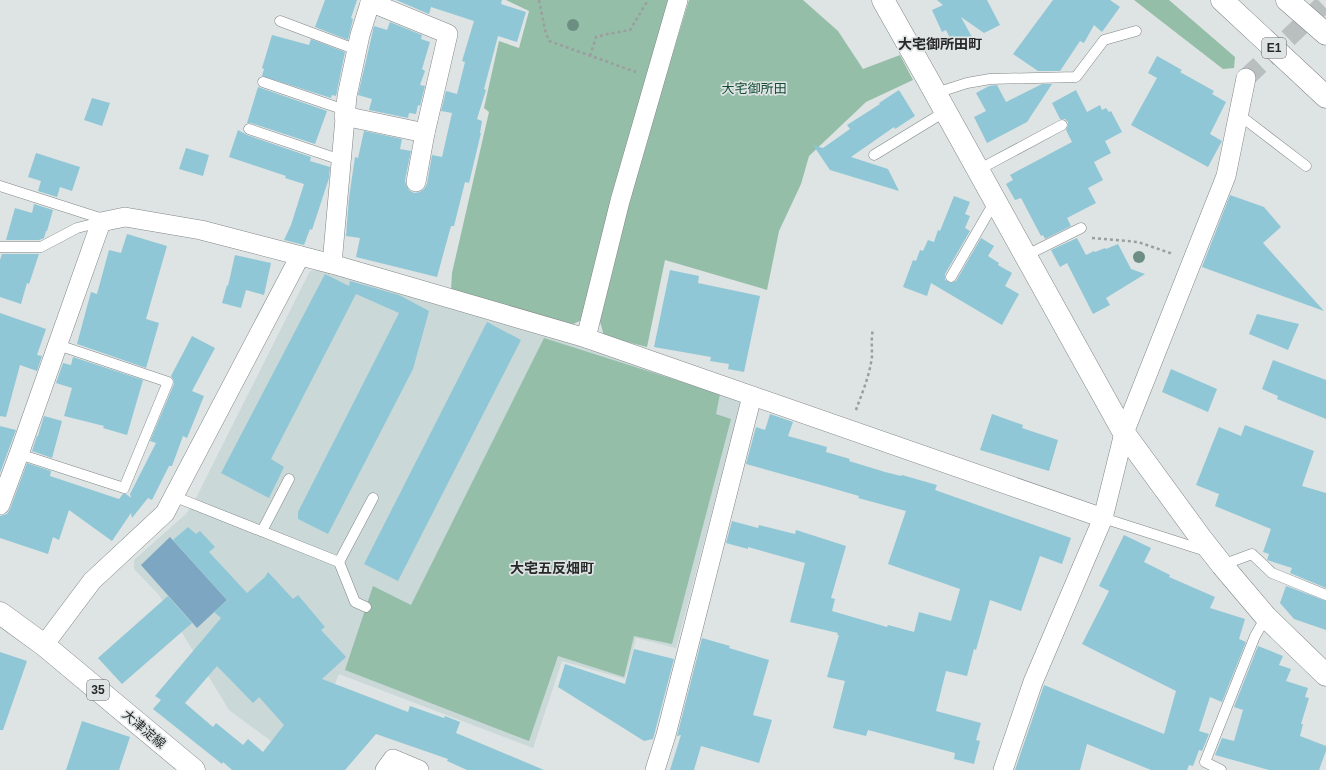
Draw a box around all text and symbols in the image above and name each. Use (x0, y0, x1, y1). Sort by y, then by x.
district label: 大宅御所田町 (898, 36, 982, 52)
road number: E1 (1262, 38, 1286, 58)
park label: 大宅御所田 (721, 81, 787, 96)
district label: 大宅五反畑町 (510, 560, 594, 576)
road number: 35 (87, 680, 109, 700)
street label: 大津淀線 (119, 707, 169, 751)

